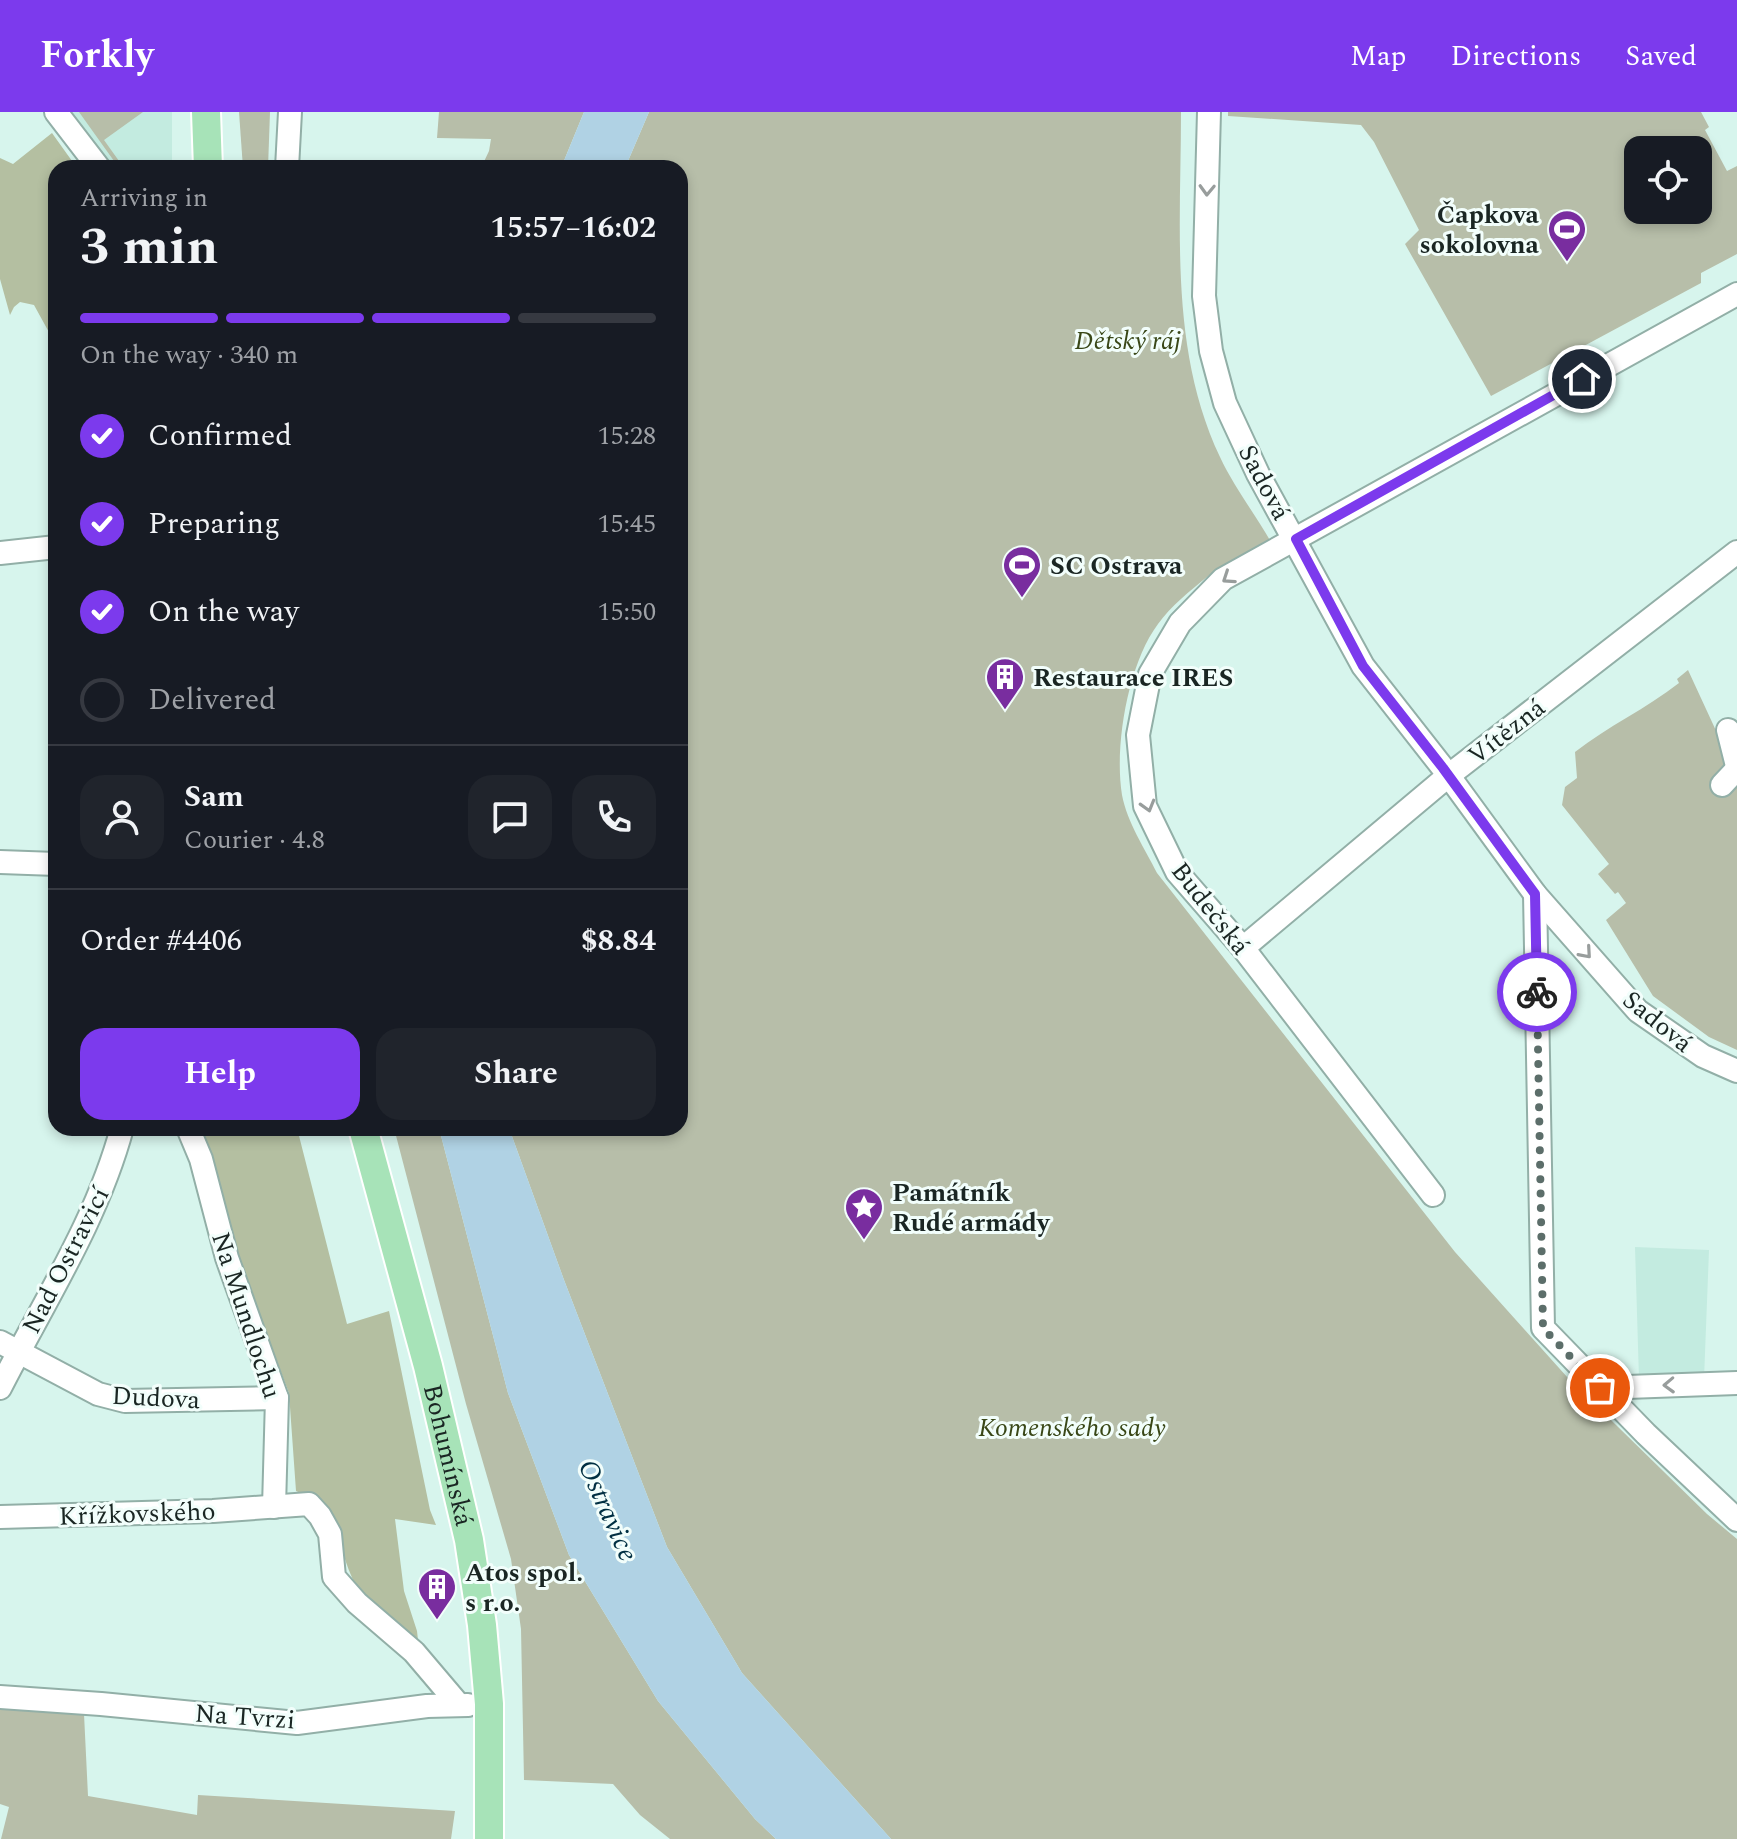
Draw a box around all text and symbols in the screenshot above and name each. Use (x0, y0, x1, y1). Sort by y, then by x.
text: Forkly (40, 27, 153, 85)
text: Map (1350, 35, 1407, 78)
text: Directions (1451, 35, 1581, 78)
text: Saved (1625, 35, 1697, 78)
map controls (1624, 136, 1712, 224)
button: locate (1624, 136, 1712, 224)
text: Arriving in (80, 178, 208, 218)
one-way arrow (1198, 184, 1215, 197)
place label: Čapkova sokolovna (1419, 195, 1540, 265)
text: 15:57–16:02 (490, 205, 656, 251)
text: 3 min (80, 208, 218, 287)
sports icon: Čapkova sokolovna (1546, 208, 1588, 263)
park label: Dětský ráj (1075, 321, 1181, 361)
text: On the way · 340 m (80, 335, 298, 375)
pin (1548, 345, 1616, 413)
icon: home (1560, 357, 1604, 401)
text: Confirmed (148, 413, 292, 459)
icon: check (80, 414, 124, 458)
text: 15:28 (597, 416, 656, 456)
street label: Sadová (1227, 437, 1301, 528)
text: Preparing (148, 501, 280, 547)
icon: check (80, 502, 124, 546)
text: 15:45 (597, 504, 656, 544)
sports icon: SC Ostrava (1001, 544, 1043, 599)
place label: SC Ostrava (1050, 546, 1183, 586)
one-way arrow (1223, 568, 1237, 583)
text: On the way (148, 589, 299, 635)
icon: check (80, 590, 124, 634)
text: 15:50 (597, 592, 656, 632)
building icon: Restaurace IRES (984, 656, 1026, 711)
place label: Restaurace IRES (1033, 658, 1233, 698)
text: Delivered (148, 677, 276, 723)
street label: Vítězná (1459, 688, 1554, 775)
text: Sam (184, 774, 244, 820)
button: person (80, 775, 164, 859)
button: chat (468, 775, 552, 859)
button: phone (572, 775, 656, 859)
one-way arrow (1139, 799, 1155, 812)
text: Courier · 4.8 (184, 820, 325, 860)
street label: Budečská (1161, 853, 1260, 964)
text: Order #4406 (80, 918, 242, 964)
text: $8.84 (581, 918, 656, 964)
one-way arrow (1576, 943, 1591, 958)
courier (1497, 952, 1577, 1032)
icon: bike (1515, 970, 1559, 1014)
street label: Sadová (1613, 981, 1702, 1063)
button: Help (80, 1028, 360, 1120)
button: Share (376, 1028, 656, 1120)
place label: Památník Rudé armády (892, 1173, 1051, 1243)
street label: Nad Ostravicí (12, 1178, 121, 1341)
place icon: Památník Rudé armády (843, 1186, 885, 1241)
street label: Na Mundlochu (200, 1227, 292, 1404)
pin (1566, 1354, 1634, 1422)
icon: bag (1578, 1366, 1622, 1410)
street label: Dudova (111, 1376, 201, 1420)
one-way arrow (1662, 1376, 1675, 1393)
street label: Bohumínská (412, 1380, 484, 1530)
park label: Komenského sady (978, 1408, 1166, 1448)
water label: Ostravice (566, 1453, 649, 1569)
street label: Křížkovského (58, 1491, 216, 1537)
place label: Atos spol. s r.o. (465, 1553, 583, 1623)
building icon: Atos spol. s r.o. (416, 1566, 458, 1621)
street label: Na Tvrzi (193, 1694, 297, 1740)

